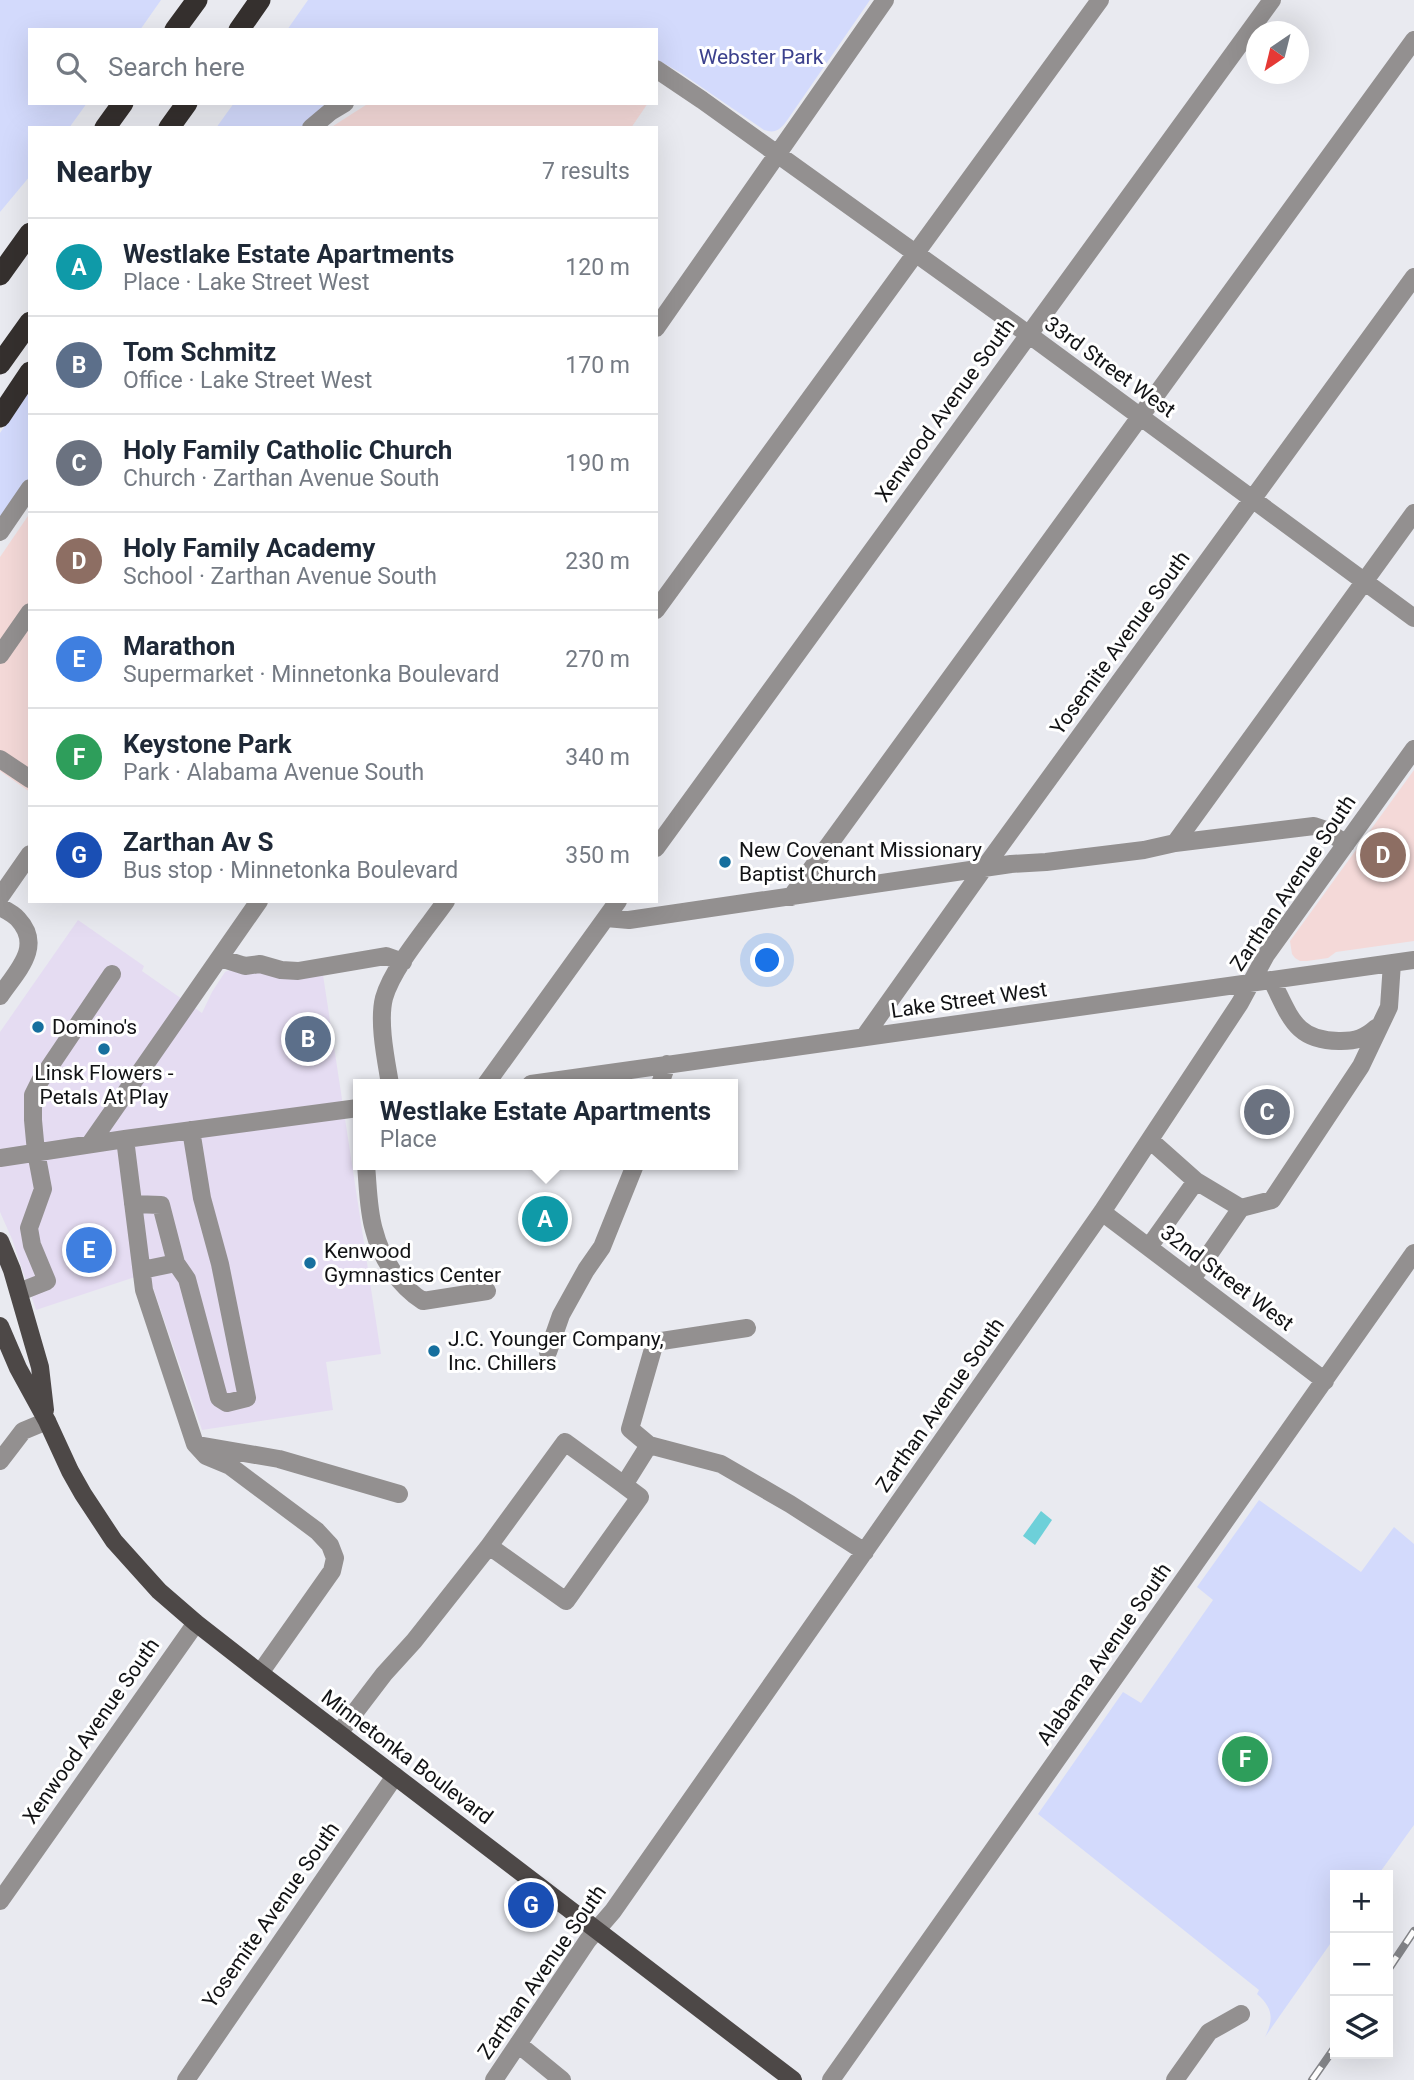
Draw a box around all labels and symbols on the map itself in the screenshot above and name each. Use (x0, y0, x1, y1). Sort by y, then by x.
north arrow (1246, 21, 1309, 84)
park label: Webster Park (699, 45, 824, 69)
street label: 33rd Street West (1040, 312, 1180, 422)
street label: Xenwood Avenue South (870, 314, 1020, 506)
street label: Yosemite Avenue South (1045, 547, 1195, 739)
street label: Zarthan Avenue South (1225, 791, 1361, 975)
pin: D (1360, 829, 1406, 881)
place label: New Covenant Missionary Baptist Church (739, 838, 982, 886)
marker: New Covenant Missionary Baptist Church (717, 854, 733, 870)
your location (750, 943, 784, 977)
street label: Lake Street West (889, 977, 1049, 1023)
pin: B (285, 1013, 331, 1065)
place label: Domino's (52, 1015, 137, 1039)
marker: Domino's (30, 1019, 46, 1035)
marker: Linsk Flowers - Petals At Play (96, 1041, 112, 1057)
place label: Linsk Flowers - Petals At Play (34, 1061, 174, 1109)
pin: C (1244, 1086, 1290, 1138)
pin: A (522, 1193, 568, 1245)
street label: 32nd Street West (1156, 1220, 1298, 1336)
pin: E (66, 1224, 112, 1276)
place label: Kenwood Gymnastics Center (324, 1239, 501, 1287)
marker: Kenwood Gymnastics Center (302, 1255, 318, 1271)
street label: Zarthan Avenue South (871, 1313, 1009, 1497)
place label: J.C. Younger Company, Inc. Chillers (448, 1327, 664, 1375)
marker: J.C. Younger Company, Inc. Chillers (426, 1343, 442, 1359)
street label: Alabama Avenue South (1032, 1558, 1176, 1750)
street label: Xenwood Avenue South (18, 1634, 164, 1828)
street label: Minnetonka Boulevard (317, 1685, 497, 1829)
pin: F (1222, 1733, 1268, 1785)
street label: Yosemite Avenue South (198, 1818, 344, 2012)
pin: G (508, 1879, 554, 1931)
street label: Zarthan Avenue South (473, 1880, 611, 2064)

